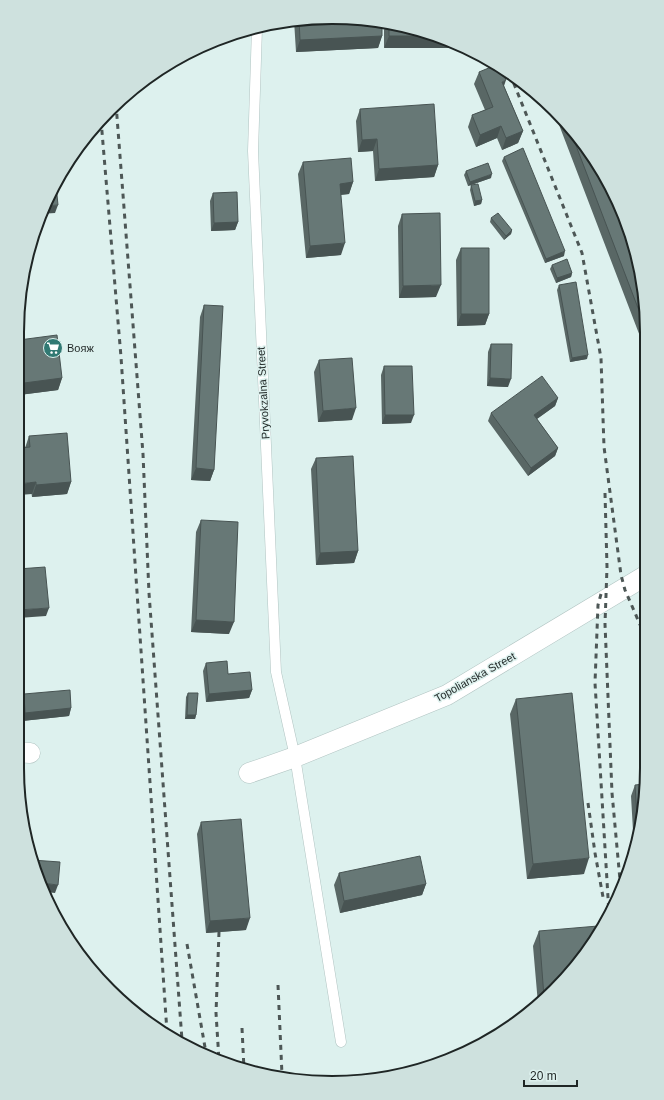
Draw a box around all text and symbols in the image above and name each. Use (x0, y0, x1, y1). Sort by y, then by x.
supermarket icon: Вояж (42, 337, 64, 359)
place label: Вояж (67, 342, 94, 354)
street label: Pryvokzalna Street (255, 347, 271, 439)
street label: Topolianska Street (433, 650, 517, 704)
scale bar (524, 1062, 577, 1088)
text: 20 m (530, 1069, 557, 1083)

